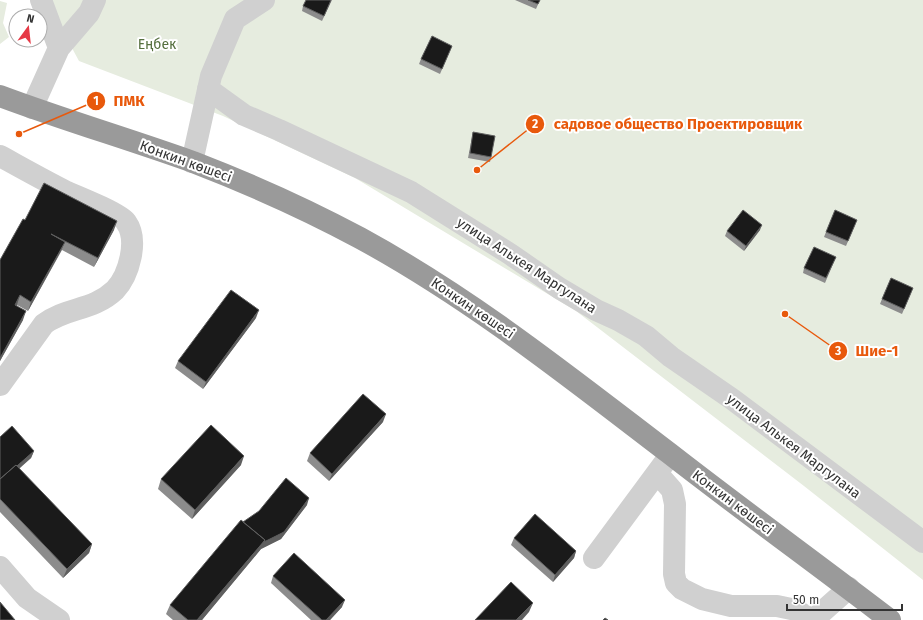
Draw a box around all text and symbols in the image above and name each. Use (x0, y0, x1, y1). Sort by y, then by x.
north arrow (8, 8, 48, 48)
text: N (25, 12, 36, 26)
park label: Еңбек (138, 36, 177, 53)
callout: ПМК (86, 87, 153, 114)
text: ПМК (113, 92, 145, 110)
text: 1 (93, 94, 99, 108)
callout: садовое общество Проектировщик (525, 110, 810, 137)
text: садовое общество Проектировщик (554, 115, 803, 133)
text: 2 (532, 117, 538, 131)
street label: Конкин көшесі (137, 137, 234, 186)
street label: улица Алькея Маргулана (454, 214, 600, 317)
street label: Конкин көшесі (428, 274, 518, 343)
callout: Шие-1 (828, 337, 907, 364)
text: Шие-1 (856, 342, 898, 360)
text: 3 (834, 344, 841, 358)
street label: улица Алькея Маргулана (723, 390, 864, 502)
street label: Конкин көшесі (689, 466, 777, 538)
scale bar (787, 586, 902, 612)
text: 50 m (793, 593, 819, 607)

